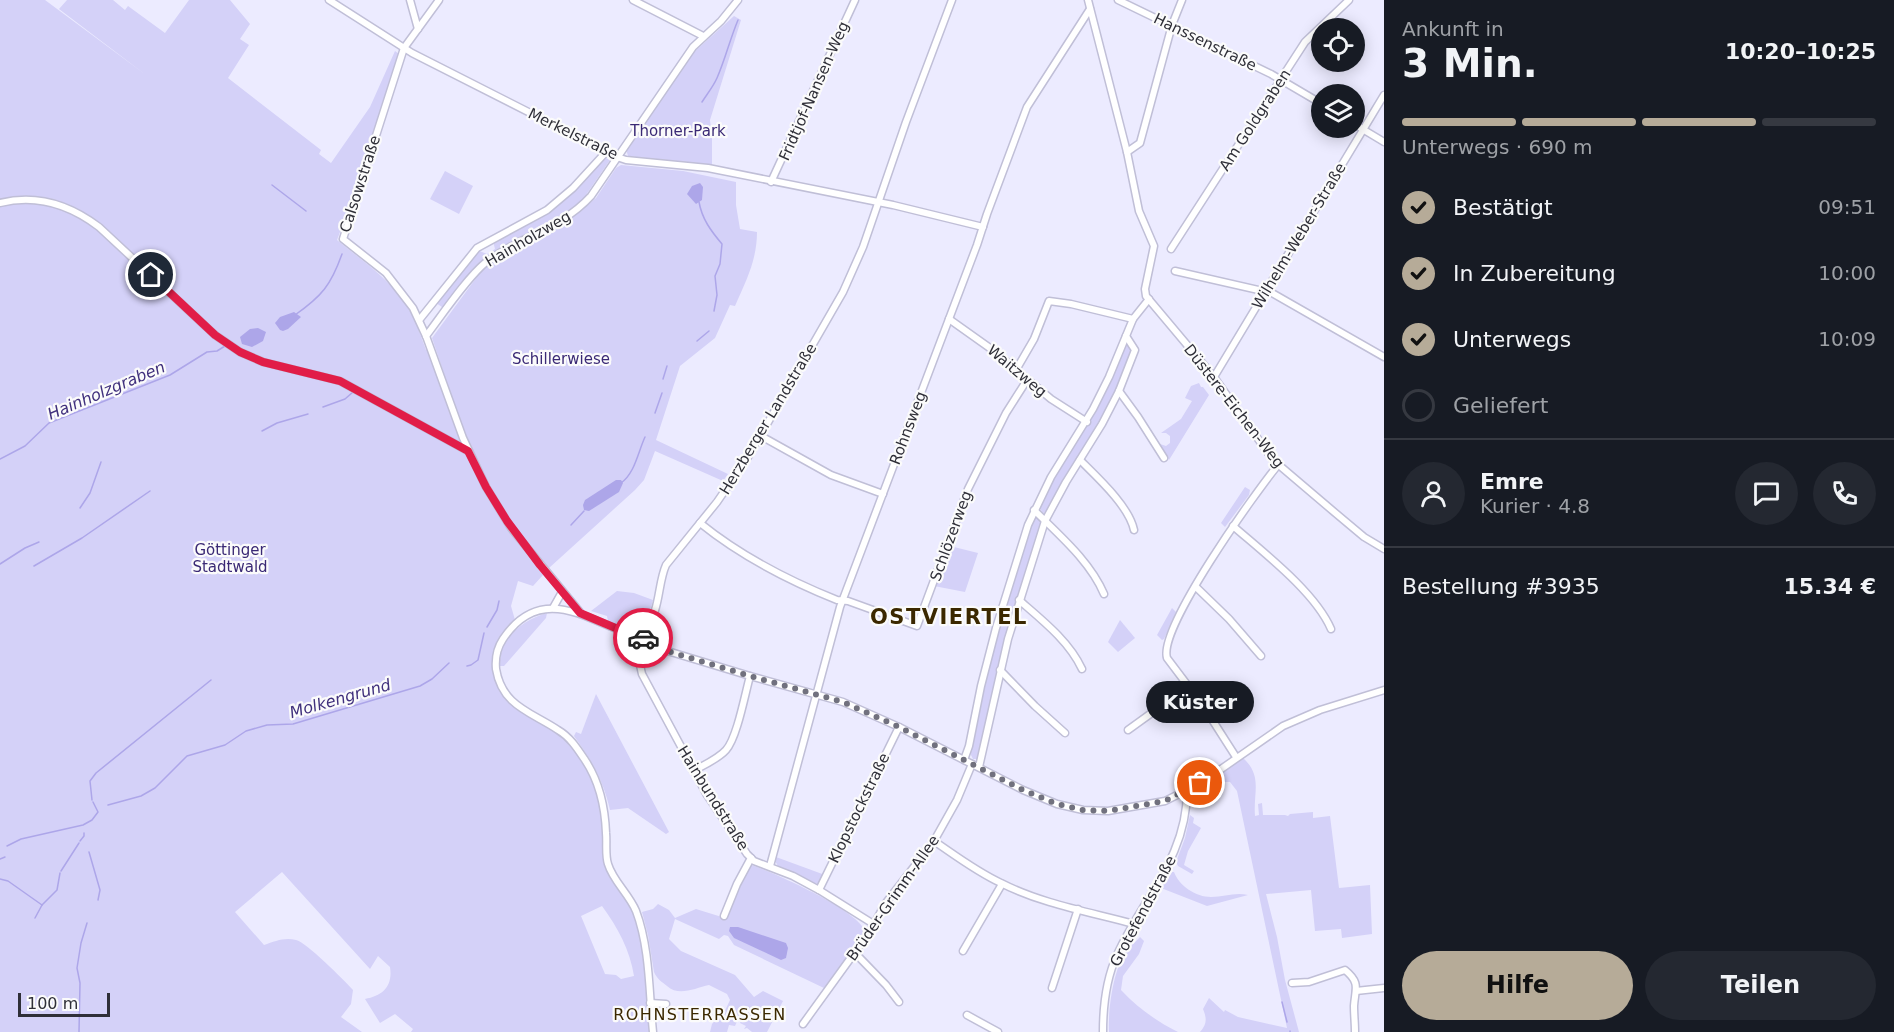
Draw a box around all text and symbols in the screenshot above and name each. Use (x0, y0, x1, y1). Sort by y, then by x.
street label: Hanssenstraße (1151, 9, 1259, 75)
text: Ankunft in (1402, 17, 1504, 41)
map controls (1311, 18, 1365, 138)
button: locate (1311, 18, 1365, 72)
street label: Fridtjof-Nansen-Weg (775, 19, 853, 163)
text: 10:20–10:25 (1725, 39, 1876, 64)
text: 3 Min. (1402, 41, 1537, 86)
street label: Am Goldgraben (1216, 66, 1294, 174)
button: layers (1311, 84, 1365, 138)
street label: Merkelstraße (525, 105, 621, 163)
park label: Thorner-Park (629, 122, 726, 140)
street label: Calsowstraße (336, 133, 384, 235)
text: Unterwegs · 690 m (1402, 135, 1593, 159)
street label: Wilhelm-Weber-Straße (1248, 160, 1350, 312)
icon: check (1402, 191, 1435, 224)
text: Bestätigt (1453, 195, 1553, 220)
text: 09:51 (1818, 195, 1876, 219)
street label: Hainholzweg (482, 207, 574, 271)
pin (125, 249, 176, 300)
icon: check (1402, 257, 1435, 290)
icon: home (134, 258, 167, 291)
text: In Zubereitung (1453, 261, 1616, 286)
text: 10:00 (1818, 261, 1876, 285)
icon: check (1402, 323, 1435, 356)
text: Unterwegs (1453, 327, 1571, 352)
text: 10:09 (1818, 327, 1876, 351)
street label: Herzberger Landstraße (716, 340, 820, 498)
street label: Waitzweg (984, 341, 1050, 401)
street label: Düstere-Eichen-Weg (1180, 341, 1288, 471)
park label: Schillerwiese (512, 350, 610, 368)
water label: Hainholzgraben (45, 357, 168, 424)
street label: Rohnsweg (886, 389, 930, 467)
text: Geliefert (1453, 393, 1548, 418)
button: person (1402, 462, 1465, 525)
button: chat (1735, 462, 1798, 525)
button: phone (1813, 462, 1876, 525)
text: Emre (1480, 469, 1544, 494)
street label: Schlözerweg (926, 488, 976, 584)
text: Kurier · 4.8 (1480, 494, 1590, 518)
park label: Göttinger Stadtwald (192, 541, 268, 576)
text: Bestellung #3935 (1402, 574, 1600, 599)
text: 15.34 € (1783, 574, 1876, 599)
district label: OSTVIERTEL (870, 605, 1028, 629)
courier (613, 608, 673, 668)
icon: car (627, 622, 660, 655)
water label: Molkengrund (287, 675, 394, 722)
callout: Küster (1146, 681, 1254, 723)
text: Küster (1163, 690, 1237, 714)
street label: Hainbundstraße (674, 742, 752, 854)
street label: Klopstockstraße (825, 750, 893, 866)
pin (1174, 757, 1225, 808)
icon: bag (1183, 766, 1216, 799)
street label: Brüder-Grimm-Allee (843, 832, 943, 964)
street label: Grotefendstraße (1106, 852, 1180, 970)
button: Hilfe (1402, 951, 1633, 1020)
button: Teilen (1645, 951, 1876, 1020)
scale bar (18, 990, 110, 1018)
text: 100 m (27, 994, 78, 1013)
district label: ROHNSTERRASSEN (613, 1005, 787, 1024)

